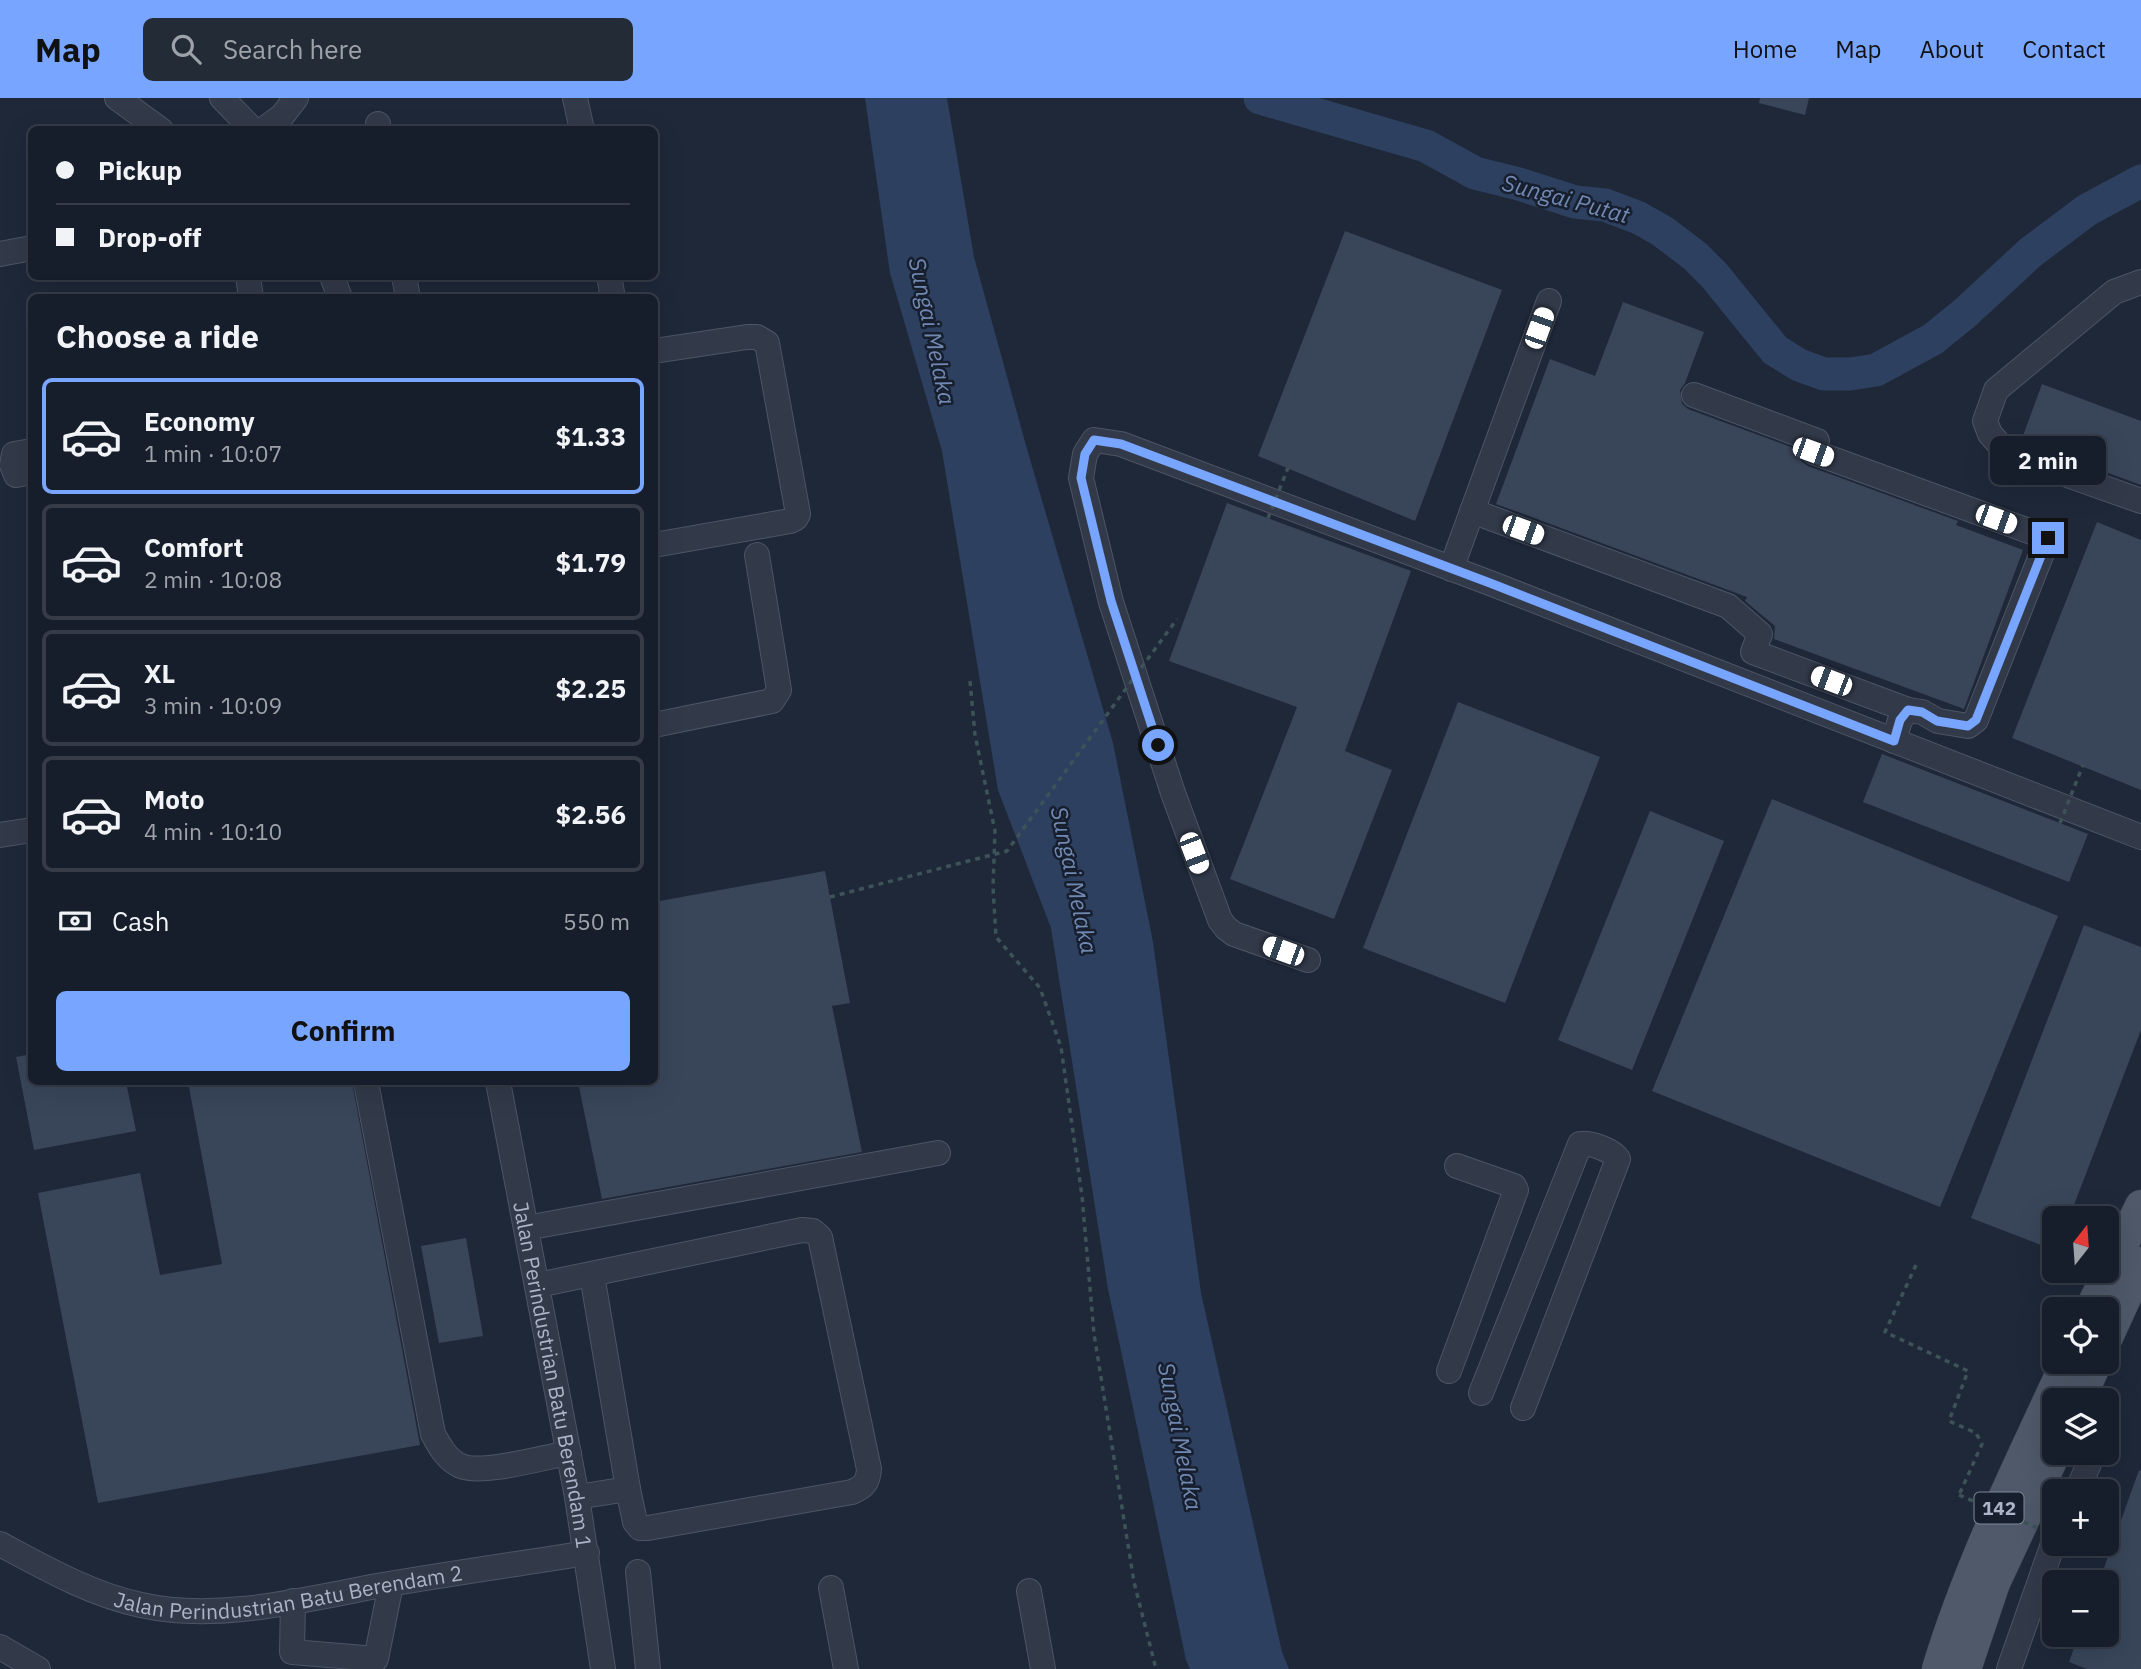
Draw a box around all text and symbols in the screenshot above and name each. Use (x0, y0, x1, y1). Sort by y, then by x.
search box (143, 18, 633, 81)
text: Map (35, 28, 101, 71)
icon: search (167, 30, 205, 68)
text: Search here (223, 32, 362, 66)
text: Home (1733, 33, 1797, 65)
text: Map (1835, 33, 1881, 65)
text: About (1919, 33, 1984, 65)
text: Contact (2022, 33, 2106, 65)
text: Pickup (98, 153, 182, 187)
water label: Sungai Putat (1499, 167, 1633, 230)
text: Drop-off (98, 220, 201, 254)
water label: Sungai Melaka (903, 255, 963, 407)
car (1522, 305, 1557, 351)
text: Choose a ride (56, 315, 259, 357)
text: Economy (144, 404, 255, 438)
icon: car (60, 405, 123, 468)
text: $1.33 (556, 419, 626, 453)
car (1790, 435, 1837, 469)
callout: 2 min (1990, 436, 2106, 486)
text: 1 min · 10:07 (144, 438, 282, 468)
text: 2 min (2018, 445, 2078, 475)
car (1973, 502, 2020, 536)
car (1500, 513, 1547, 547)
route end (2032, 522, 2064, 554)
text: Comfort (144, 530, 243, 564)
icon: car (60, 531, 123, 594)
text: $1.79 (556, 545, 626, 579)
text: 2 min · 10:08 (144, 564, 282, 594)
text: XL (144, 656, 175, 690)
icon: car (60, 657, 123, 720)
car (1808, 664, 1855, 698)
text: $2.25 (556, 671, 626, 705)
text: 3 min · 10:09 (144, 690, 282, 720)
route start (1142, 729, 1174, 761)
text: Moto (144, 782, 204, 816)
icon: car (60, 783, 123, 846)
text: $2.56 (556, 797, 626, 831)
water label: Sungai Melaka (1045, 804, 1105, 956)
text: 4 min · 10:10 (144, 816, 282, 846)
car (1177, 830, 1212, 876)
icon: cash (56, 902, 94, 940)
text: Cash (112, 904, 169, 938)
text: 550 m (563, 906, 630, 936)
car (1260, 934, 1307, 968)
button: Confirm (56, 991, 630, 1071)
street label: Jalan Perindustrian Batu Berendam 1 (507, 1199, 599, 1550)
north arrow (2042, 1206, 2119, 1283)
map controls (2042, 1206, 2119, 1647)
button: locate (2042, 1297, 2119, 1374)
water label: Sungai Melaka (1152, 1360, 1210, 1512)
button: layers (2042, 1388, 2119, 1465)
button: + (2042, 1479, 2119, 1556)
road number: 142 (1974, 1492, 2024, 1524)
street label: Jalan Perindustrian Batu Berendam 2 (111, 1558, 464, 1625)
button: − (2042, 1570, 2119, 1647)

